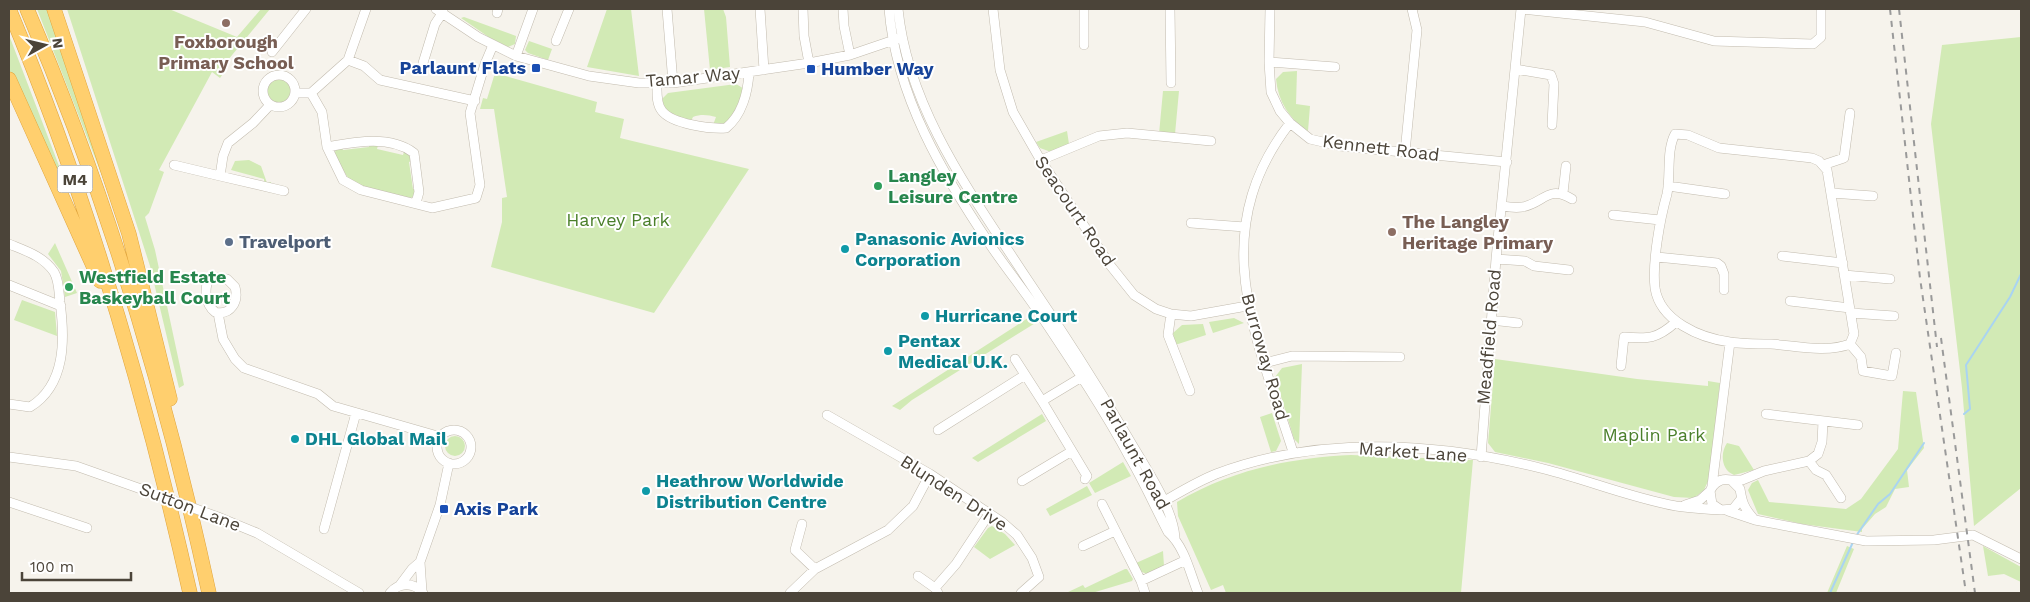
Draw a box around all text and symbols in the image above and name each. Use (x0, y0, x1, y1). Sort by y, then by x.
marker: Foxborough Primary School (220, 17, 232, 29)
north arrow (20, 20, 70, 70)
place label: Foxborough Primary School (158, 31, 294, 73)
text: N (49, 37, 67, 49)
place label: Parlaunt Flats (400, 57, 526, 78)
place label: Humber Way (821, 58, 934, 79)
marker: Parlaunt Flats (530, 62, 542, 74)
street label: Tamar Way (645, 62, 742, 91)
marker: Humber Way (805, 63, 817, 75)
street label: Kennett Road (1321, 130, 1441, 165)
street label: Seacourt Road (1031, 152, 1120, 270)
road number: M4 (58, 165, 92, 192)
place label: Langley Leisure Centre (888, 165, 1018, 207)
marker: Langley Leisure Centre (872, 180, 884, 192)
park label: Harvey Park (566, 209, 670, 230)
place label: The Langley Heritage Primary (1402, 211, 1554, 253)
marker: The Langley Heritage Primary (1386, 226, 1398, 238)
place label: Panasonic Avionics Corporation (855, 228, 1025, 270)
place label: Travelport (239, 231, 331, 252)
marker: Travelport (223, 236, 235, 248)
marker: Panasonic Avionics Corporation (839, 243, 851, 255)
place label: Westfield Estate Baskeyball Court (79, 266, 230, 308)
street label: Meadfield Road (1472, 268, 1505, 406)
marker: Westfield Estate Baskeyball Court (63, 281, 75, 293)
street label: Burroway Road (1237, 291, 1294, 423)
place label: Hurricane Court (935, 305, 1077, 326)
marker: Hurricane Court (919, 310, 931, 322)
place label: Pentax Medical U.K. (898, 330, 1008, 372)
marker: Pentax Medical U.K. (882, 345, 894, 357)
street label: Parlaunt Road (1096, 394, 1175, 513)
park label: Maplin Park (1602, 424, 1706, 445)
place label: DHL Global Mail (305, 428, 447, 449)
marker: DHL Global Mail (289, 433, 301, 445)
street label: Market Lane (1358, 437, 1468, 466)
street label: Blunden Drive (897, 450, 1012, 535)
place label: Heathrow Worldwide Distribution Centre (656, 470, 844, 512)
street label: Sutton Lane (136, 478, 244, 536)
marker: Heathrow Worldwide Distribution Centre (640, 485, 652, 497)
place label: Axis Park (454, 498, 539, 519)
marker: Axis Park (438, 503, 450, 515)
scale bar (22, 550, 131, 582)
text: 100 m (30, 558, 74, 576)

